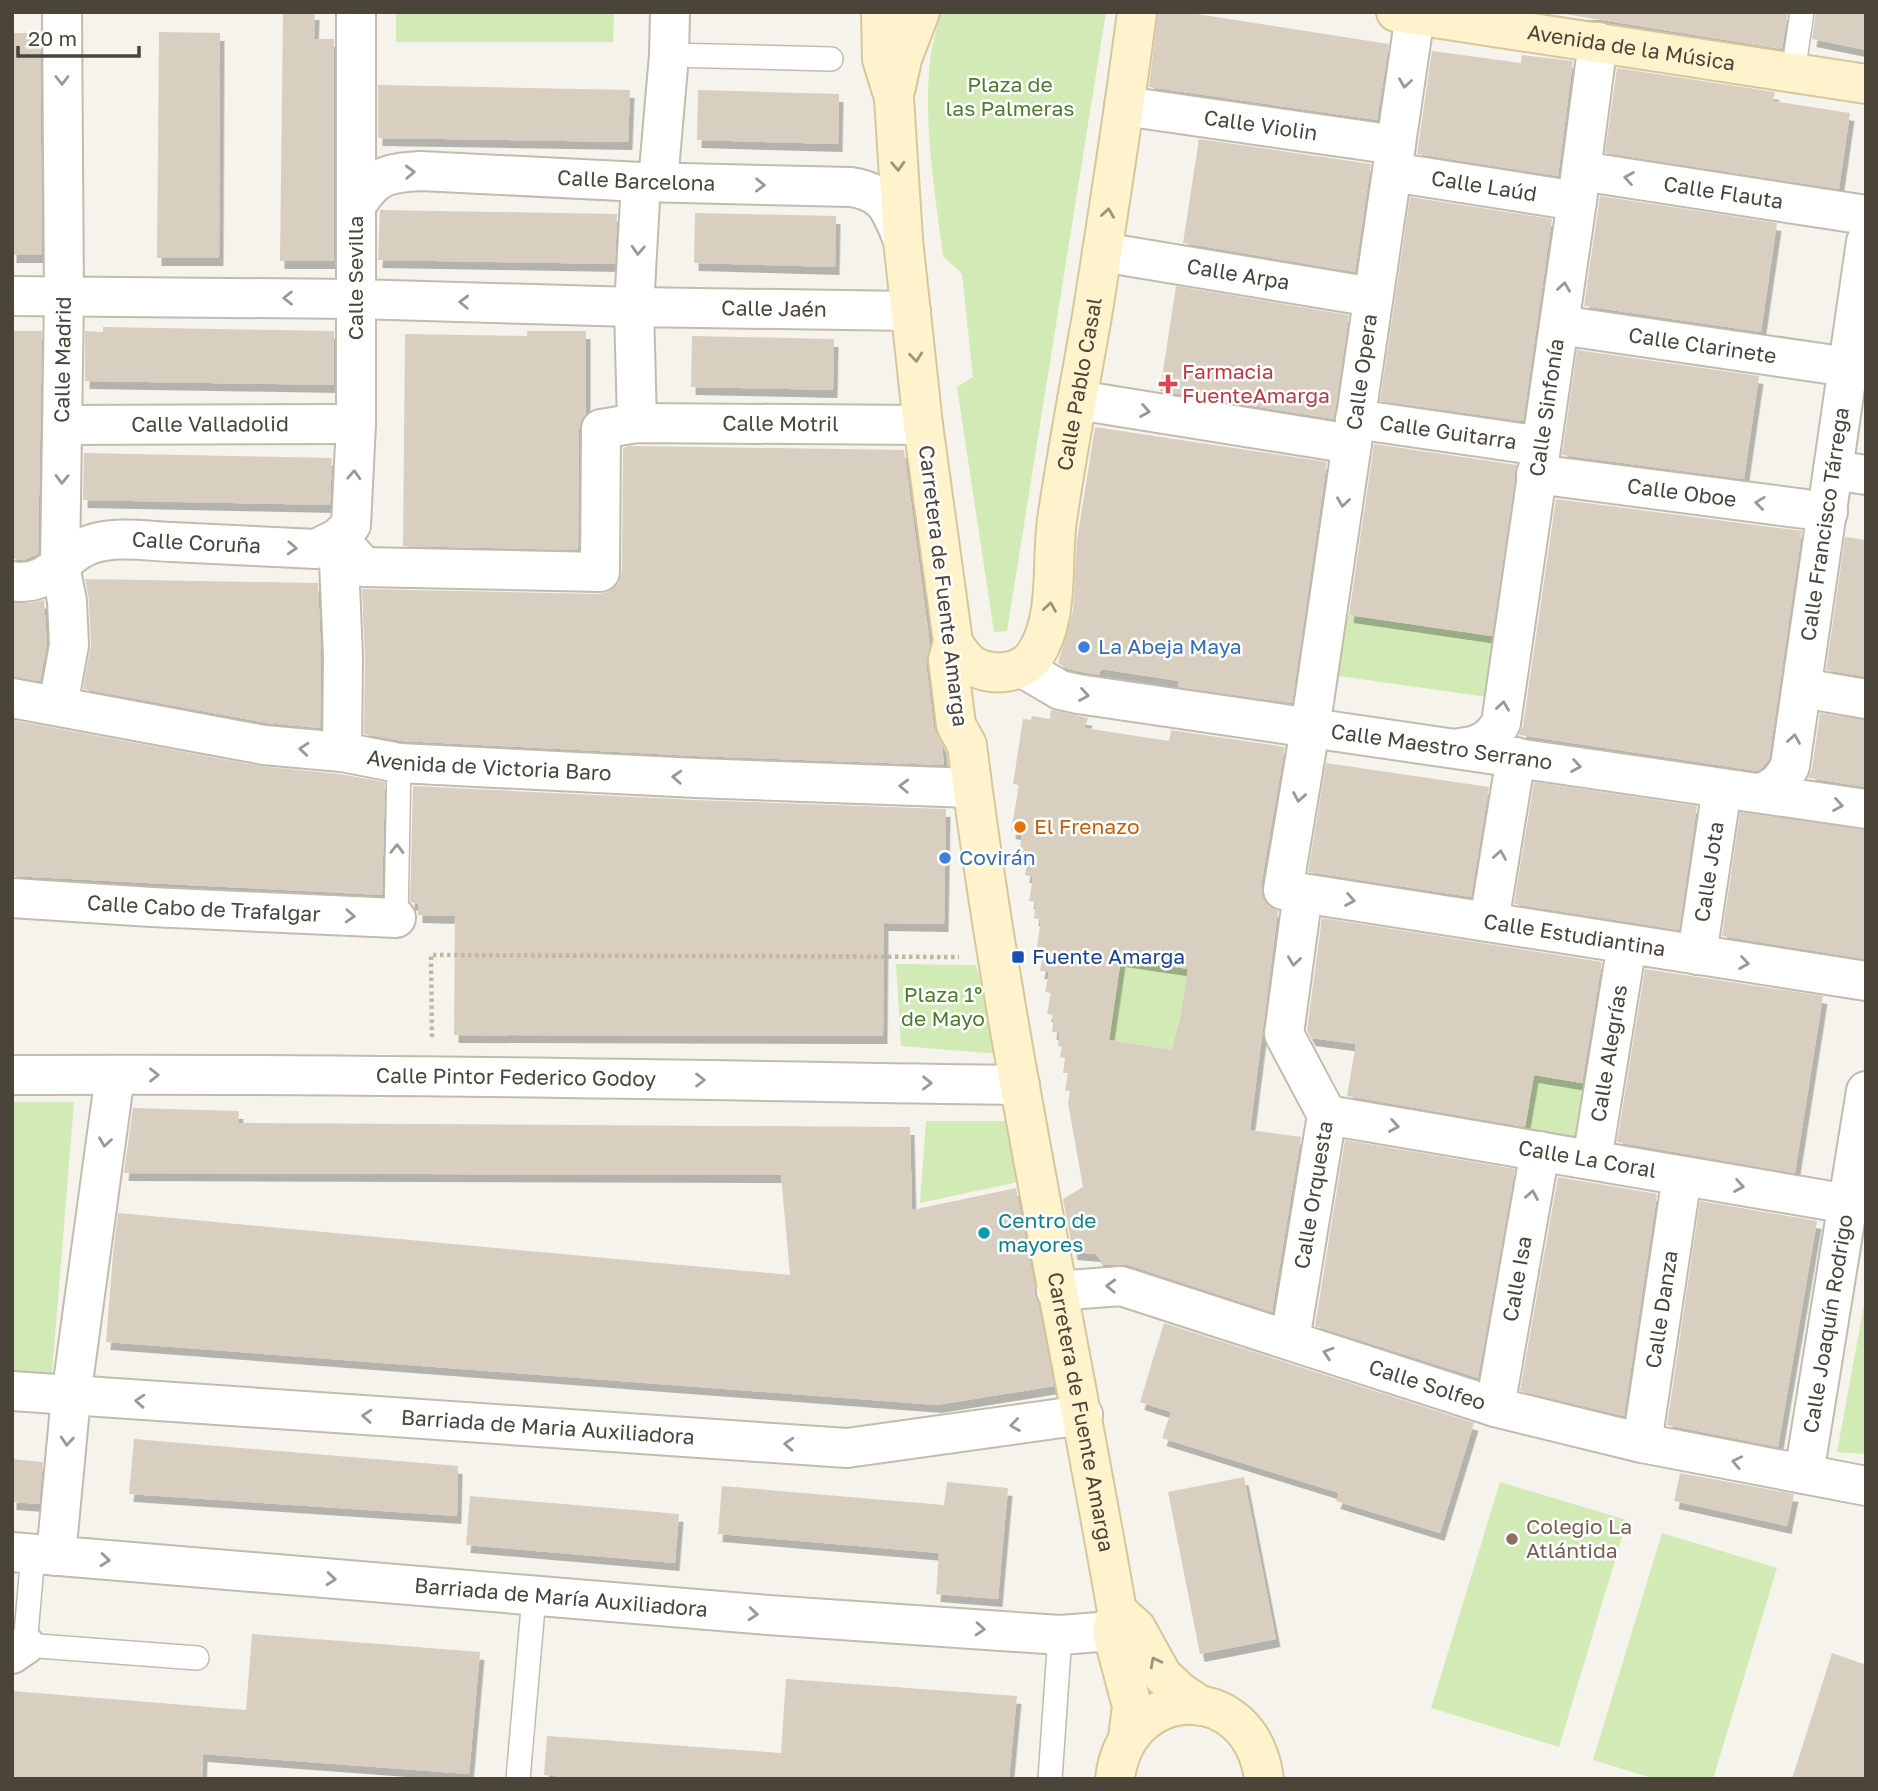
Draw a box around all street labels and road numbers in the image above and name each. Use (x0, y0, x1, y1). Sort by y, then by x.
street label: Avenida de la Música (1526, 18, 1737, 76)
street label: Calle Violin (1202, 104, 1319, 146)
street label: Calle Barcelona (557, 164, 716, 196)
street label: Calle Laúd (1429, 164, 1539, 207)
street label: Calle Flauta (1662, 170, 1785, 214)
street label: Calle Sevilla (342, 216, 368, 340)
street label: Calle Arpa (1185, 252, 1292, 295)
street label: Calle Jaén (721, 294, 827, 322)
street label: Calle Madrid (48, 296, 76, 423)
street label: Calle Pablo Casal (1051, 296, 1107, 473)
street label: Calle Opera (1340, 312, 1382, 432)
street label: Calle Clarinete (1627, 321, 1778, 368)
street label: Calle Sinfonía (1523, 337, 1569, 478)
street label: Calle Francisco Tárrega (1794, 406, 1854, 643)
street label: Calle Guitarra (1378, 409, 1518, 454)
street label: Calle Valladolid (131, 410, 289, 437)
street label: Calle Motril (722, 410, 839, 436)
street label: Carretera de Fuente Amarga (914, 443, 974, 728)
street label: Calle Oboe (1626, 472, 1738, 512)
street label: Calle Coruña (131, 526, 262, 558)
street label: Calle Maestro Serrano (1329, 717, 1554, 775)
street label: Avenida de Victoria Baro (365, 743, 612, 786)
street label: Calle Jota (1688, 820, 1729, 924)
street label: Calle Cabo de Trafalgar (86, 889, 321, 927)
street label: Calle Estudiantina (1482, 907, 1668, 962)
street label: Calle Alegrías (1584, 983, 1632, 1124)
street label: Calle Pintor Federico Godoy (376, 1062, 657, 1091)
street label: Calle Orquesta (1288, 1119, 1338, 1271)
street label: Calle La Coral (1516, 1134, 1658, 1183)
street label: Calle Joaquín Rodrigo (1797, 1212, 1858, 1435)
street label: Calle Isa (1496, 1234, 1537, 1324)
street label: Calle Danza (1639, 1249, 1683, 1370)
street label: Carretera de Fuente Amarga (1043, 1270, 1120, 1554)
street label: Calle Solfeo (1366, 1353, 1489, 1415)
street label: Barriada de Maria Auxiliadora (400, 1404, 696, 1450)
street label: Barriada de María Auxiliadora (413, 1572, 709, 1622)

